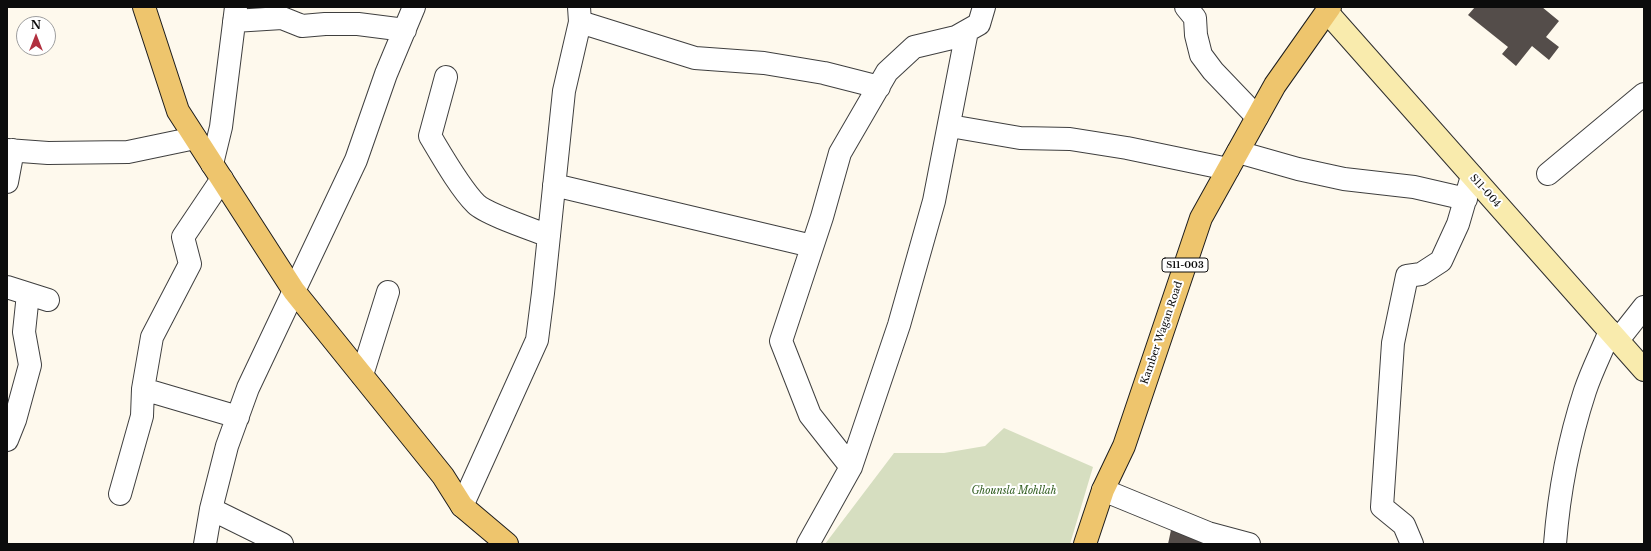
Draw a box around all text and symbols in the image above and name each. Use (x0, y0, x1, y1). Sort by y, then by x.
north arrow (16, 16, 56, 56)
text: N (31, 18, 41, 32)
street label: S11-004 (1467, 172, 1503, 210)
road number: S11-003 (1162, 258, 1208, 272)
street label: Kamber Wagan Road (1139, 280, 1185, 386)
park label: Ghounsla Mohllah (972, 485, 1056, 497)

